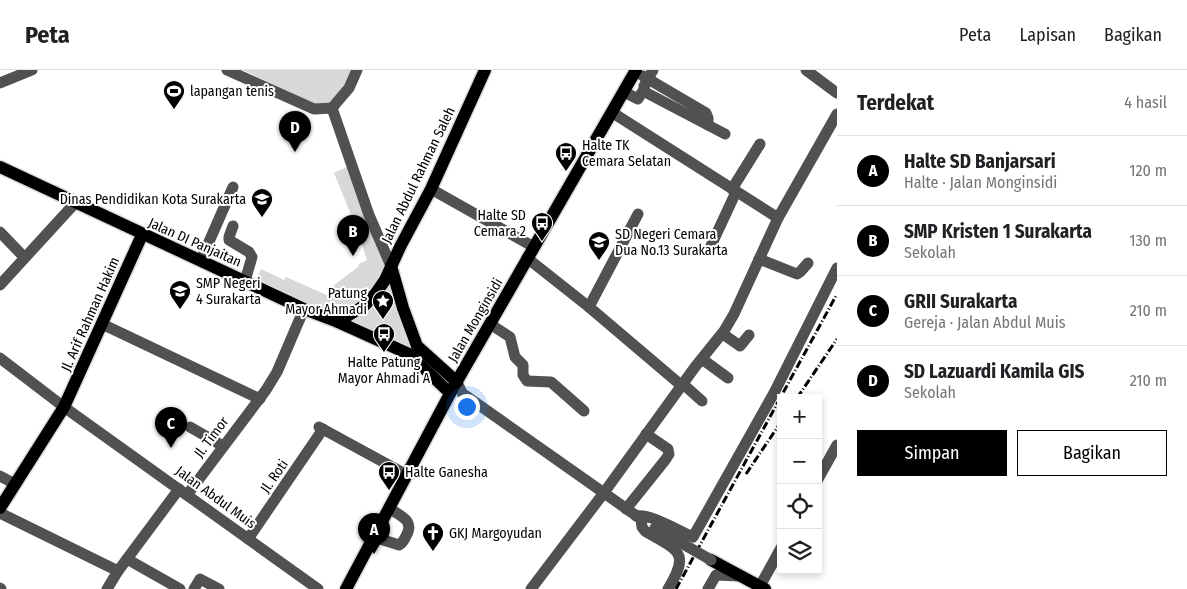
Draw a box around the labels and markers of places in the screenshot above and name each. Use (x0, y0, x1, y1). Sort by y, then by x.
sports icon: lapangan tenis (162, 79, 186, 110)
place label: lapangan tenis (190, 83, 274, 100)
pin: D (279, 111, 311, 152)
place label: Halte TK Cemara Selatan (582, 137, 671, 170)
bus stop icon: Halte TK Cemara Selatan (554, 141, 578, 172)
school or university icon: Dinas Pendidikan Kota Surakarta (250, 187, 274, 218)
place label: Dinas Pendidikan Kota Surakarta (60, 191, 246, 208)
place label: Halte SD Cemara 2 (474, 207, 526, 240)
bus stop icon: Halte SD Cemara 2 (530, 211, 554, 242)
pin: B (337, 215, 369, 256)
place label: SD Negeri Cemara Dua No.13 Surakarta (615, 226, 728, 259)
school or university icon: SD Negeri Cemara Dua No.13 Surakarta (587, 230, 611, 261)
place label: SMP Negeri 4 Surakarta (196, 275, 261, 308)
school or university icon: SMP Negeri 4 Surakarta (168, 279, 192, 310)
place label: Patung Mayor Ahmadi (285, 285, 367, 318)
place icon: Patung Mayor Ahmadi (371, 289, 395, 320)
bus stop icon: Halte Patung Mayor Ahmadi A (372, 322, 396, 353)
place label: Halte Patung Mayor Ahmadi A (338, 354, 431, 387)
pin: C (155, 407, 187, 448)
bus stop icon: Halte Ganesha (377, 460, 401, 491)
place label: Halte Ganesha (405, 464, 488, 481)
pin: A (358, 513, 390, 554)
church icon: GKJ Margoyudan (421, 521, 445, 552)
place label: GKJ Margoyudan (449, 525, 542, 542)

